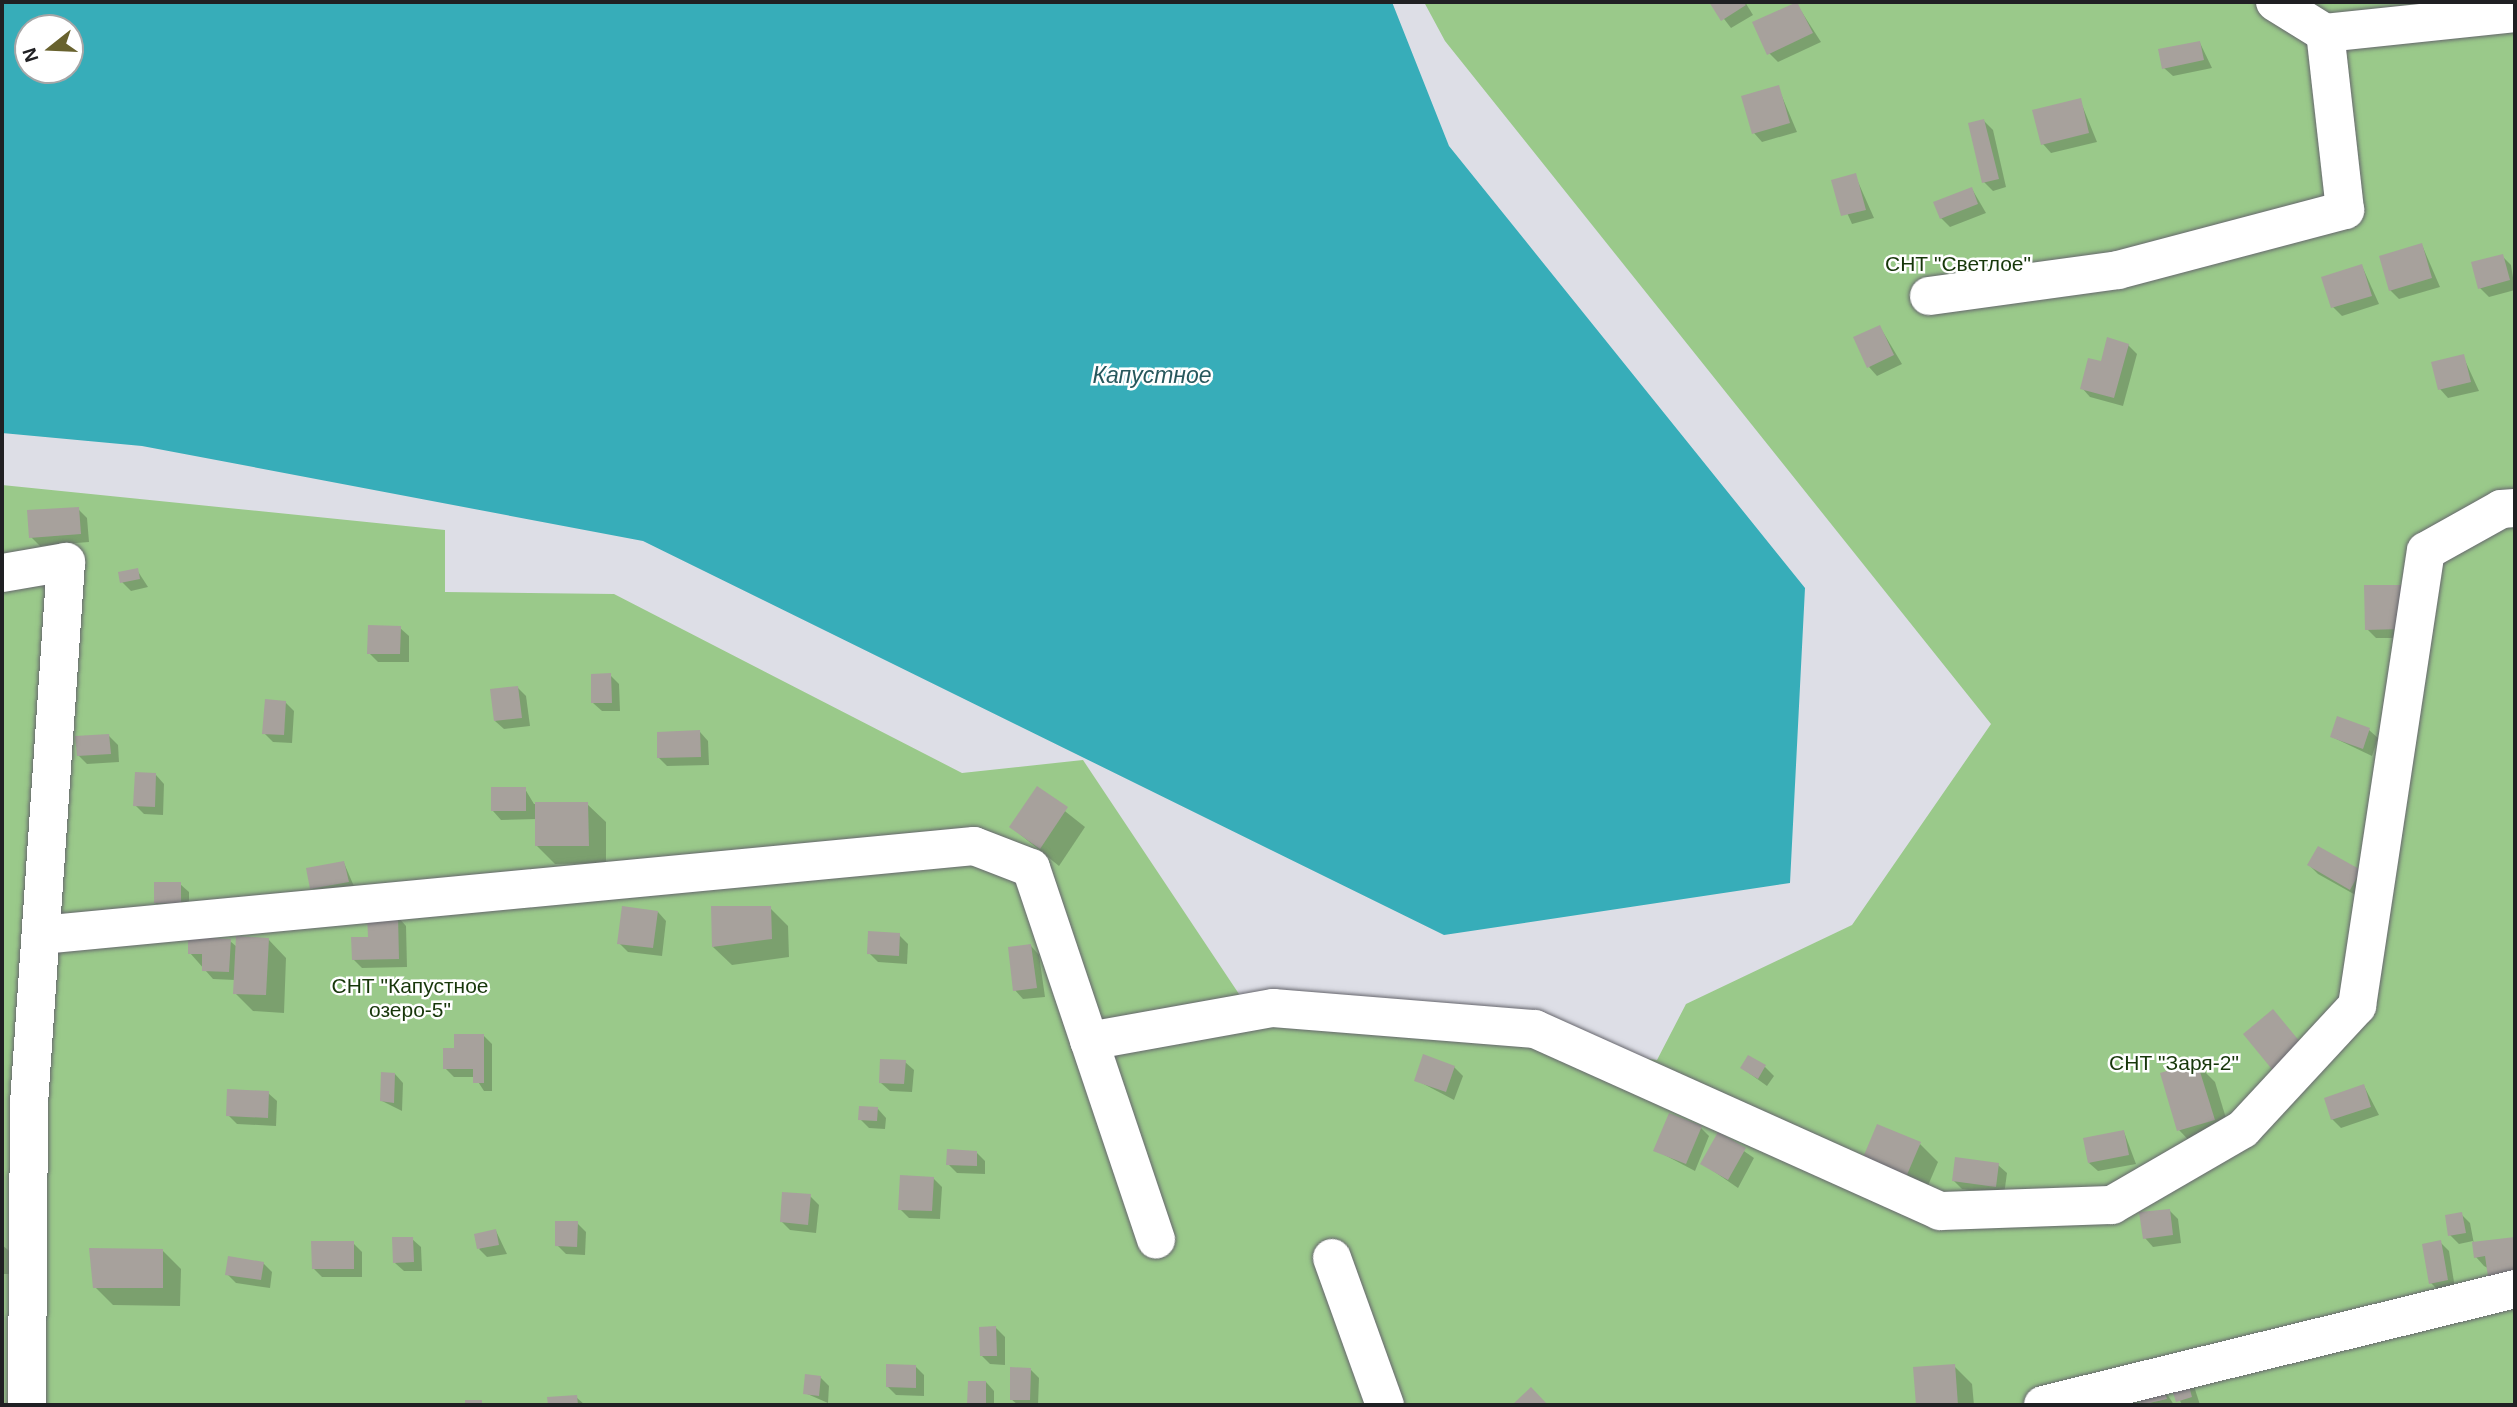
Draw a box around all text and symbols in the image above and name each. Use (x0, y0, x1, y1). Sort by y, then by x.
north arrow (14, 14, 84, 84)
text: N (18, 45, 43, 65)
park label: СНТ "Светлое" (1885, 251, 2031, 277)
water label: Капустное (1092, 361, 1212, 389)
park label: СНТ "Капустное озеро-5" (331, 973, 489, 1023)
park label: СНТ "Заря-2" (2109, 1050, 2239, 1076)

